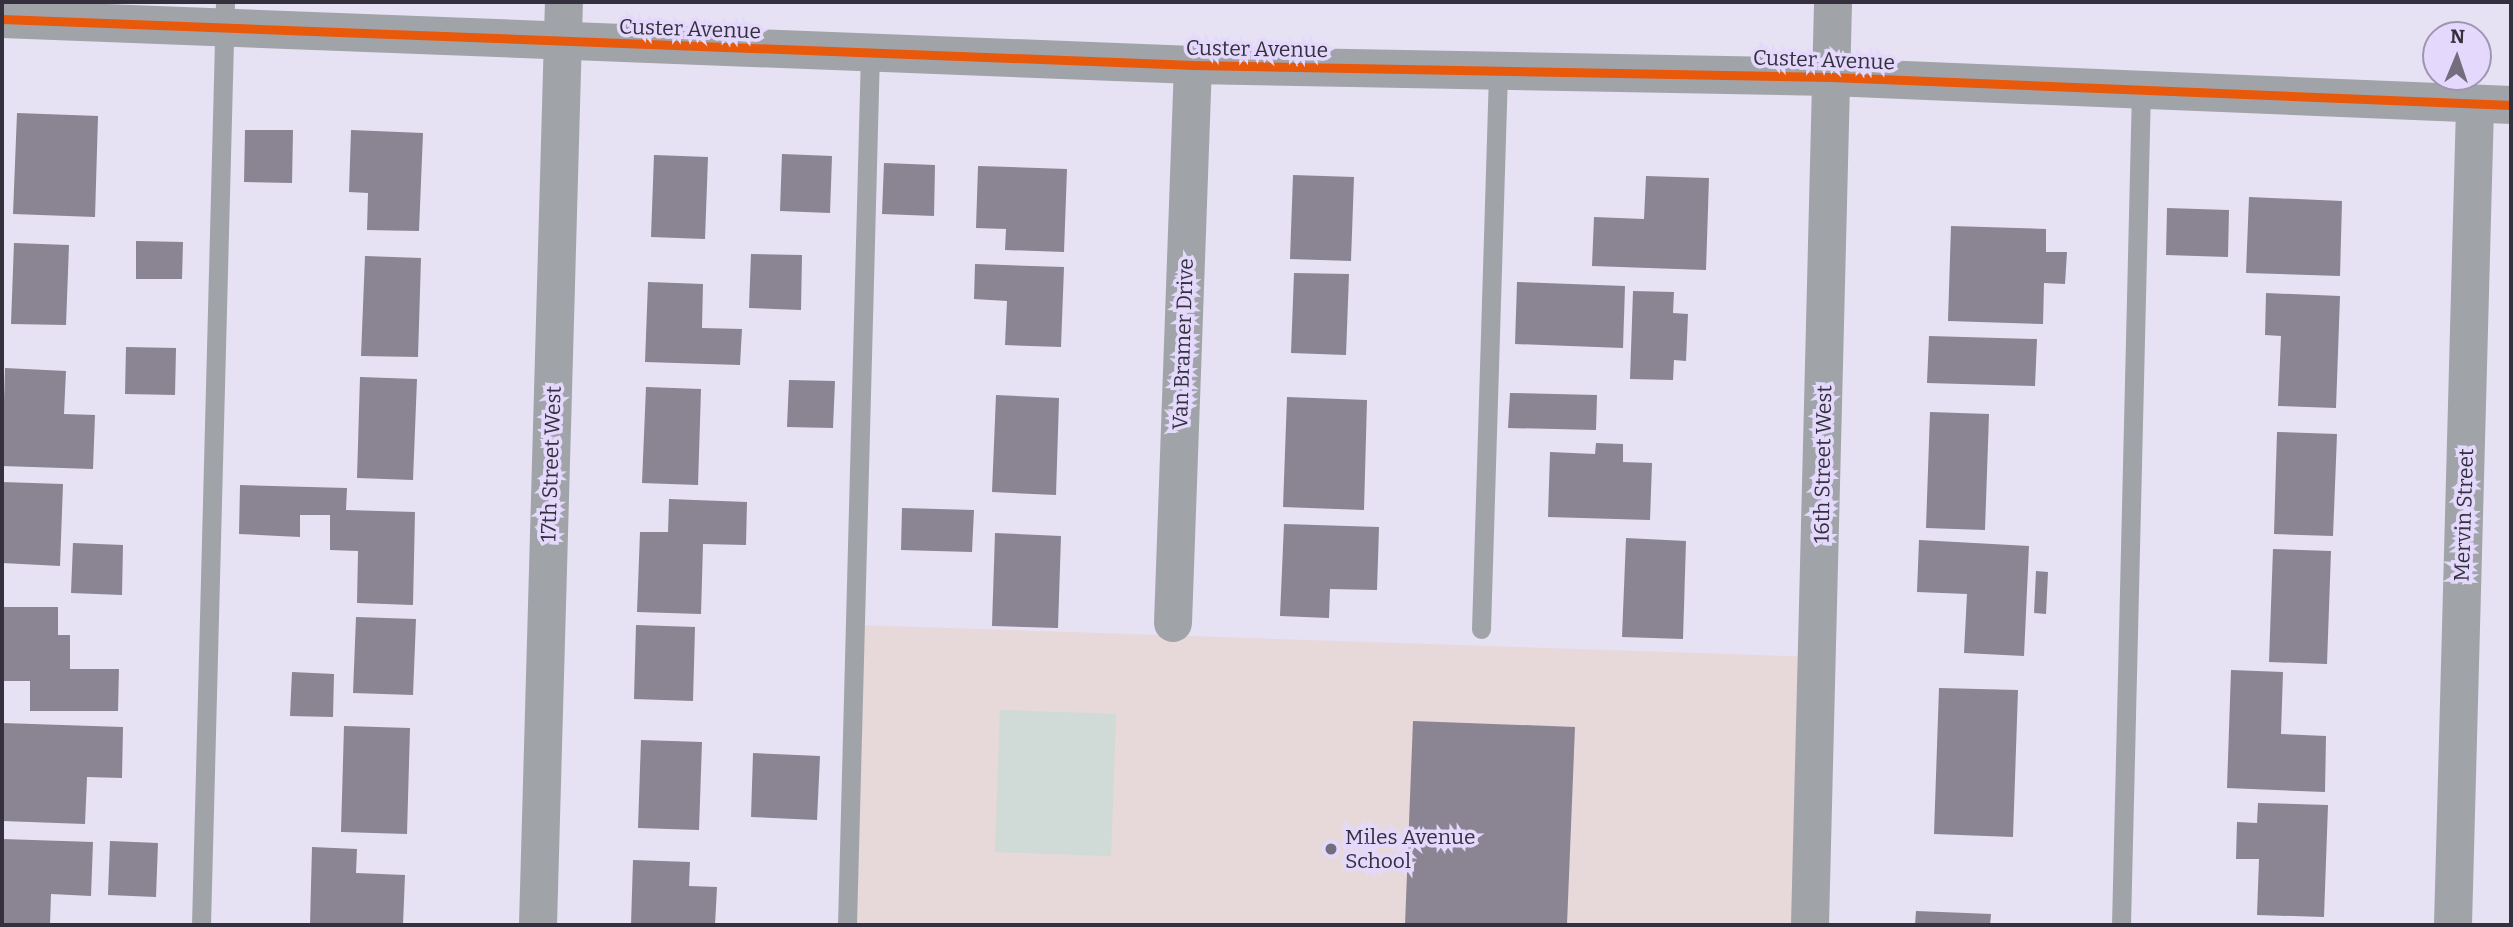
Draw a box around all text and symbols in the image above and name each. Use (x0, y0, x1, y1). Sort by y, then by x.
street label: Custer Avenue (619, 14, 761, 44)
north arrow (2422, 21, 2492, 91)
text: N (2450, 25, 2465, 48)
street label: Custer Avenue (1186, 35, 1328, 63)
street label: Custer Avenue (1753, 45, 1895, 75)
street label: Van Bramer Drive (1167, 258, 1199, 430)
street label: 16th Street West (1809, 385, 1837, 543)
street label: 17th Street West (536, 386, 566, 542)
street label: Mervin Street (2449, 448, 2479, 582)
place label: Miles Avenue School (1345, 824, 1476, 874)
marker: Miles Avenue School (1323, 841, 1339, 857)

